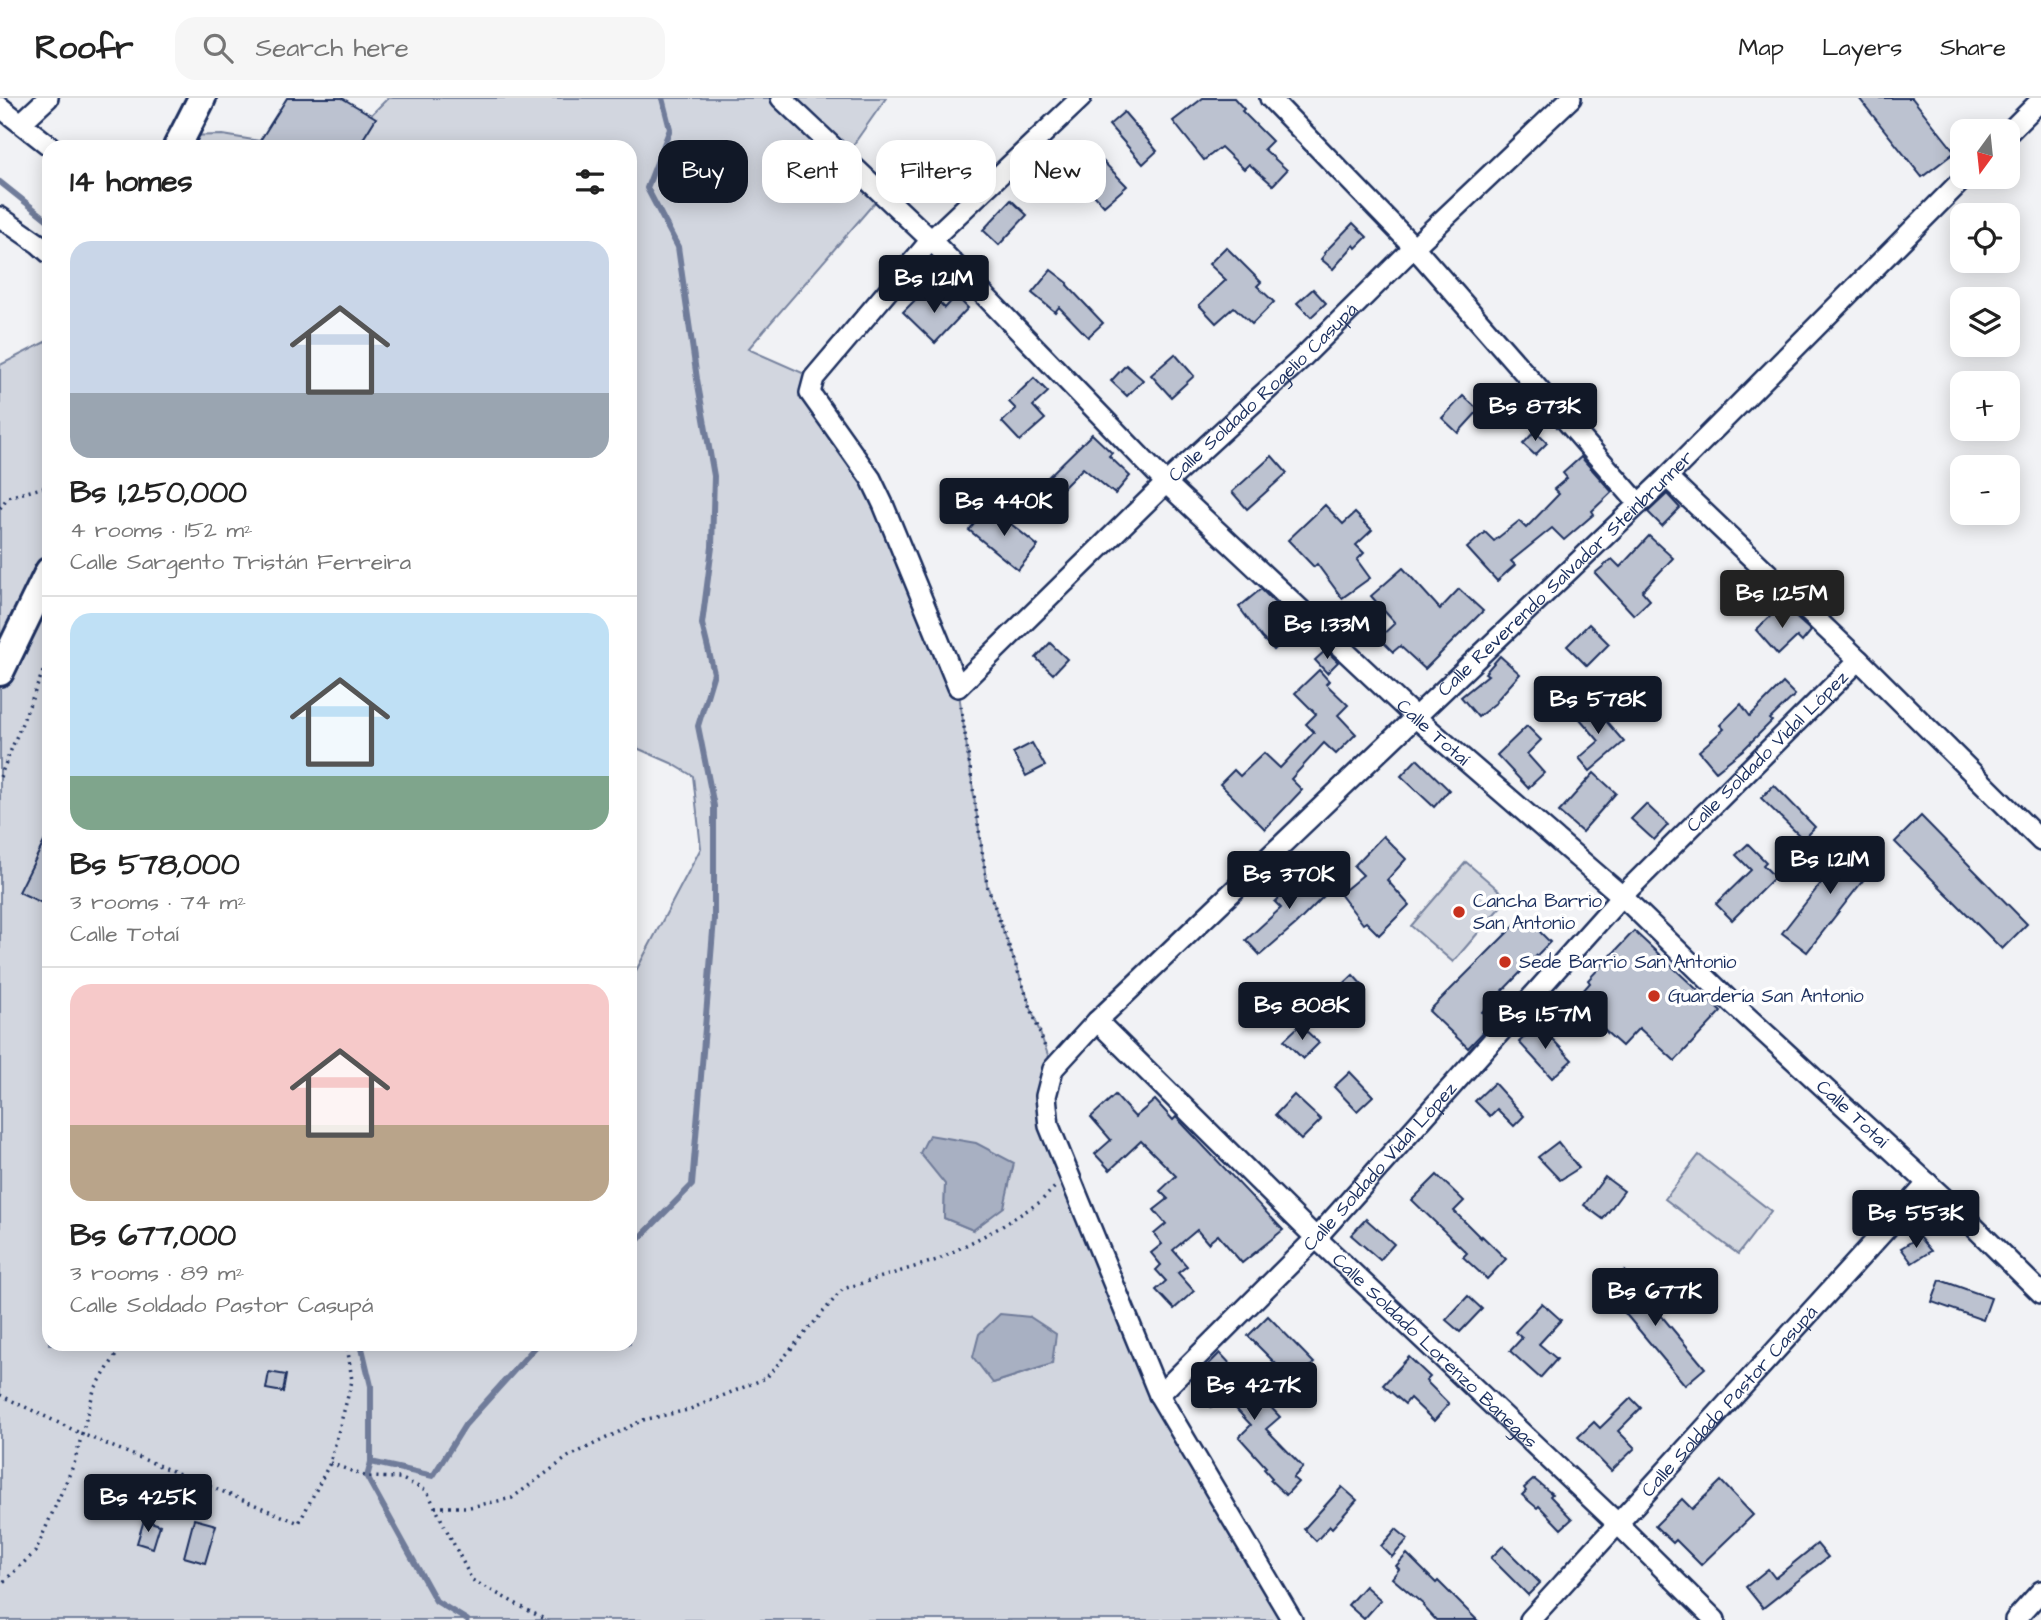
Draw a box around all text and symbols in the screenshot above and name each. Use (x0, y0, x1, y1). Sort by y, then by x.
search box (175, 17, 665, 80)
text: Roofr (35, 25, 133, 71)
icon: search (199, 29, 237, 67)
text: Search here (255, 30, 409, 66)
text: Map (1739, 31, 1784, 65)
text: Layers (1822, 31, 1902, 65)
text: Share (1940, 31, 2006, 65)
north arrow (1950, 119, 2020, 189)
map controls (1950, 119, 2020, 525)
chip: Buy (658, 140, 748, 203)
chip: Rent (762, 140, 862, 203)
chip: Filters (876, 140, 996, 203)
chip: New (1010, 140, 1106, 203)
text: 14 homes (70, 161, 193, 203)
icon: filters (571, 163, 609, 201)
button: locate (1950, 203, 2020, 273)
pin: Bs 1.21M (862, 256, 1006, 315)
text: Bs 1.21M (895, 262, 973, 294)
icon: home (277, 287, 403, 413)
button: layers (1950, 287, 2020, 357)
street label: Calle Soldado Rogelio Casupá (1162, 296, 1364, 488)
button: + (1950, 371, 2020, 441)
pin: Bs 873K (1470, 384, 1600, 443)
text: Bs 873K (1489, 390, 1581, 422)
street label: Calle Reverendo Salvador Steinbrunner (1431, 444, 1700, 703)
button: − (1950, 455, 2020, 525)
text: Bs 1,250,000 (70, 472, 247, 514)
pin: Bs 440K (939, 478, 1069, 538)
text: Bs 440K (956, 485, 1052, 517)
text: 4 rooms · 152 m² (70, 514, 253, 546)
text: Calle Sargento Tristán Ferreira (70, 546, 411, 578)
pin: Bs 1.25M (1710, 570, 1854, 630)
text: Bs 1.25M (1736, 577, 1828, 609)
pin: Bs 1.33M (1255, 602, 1399, 661)
text: Bs 1.33M (1284, 608, 1370, 640)
icon: home (277, 659, 403, 785)
street label: Calle Soldado Vidal López (1680, 664, 1855, 838)
pin: Bs 578K (1533, 676, 1663, 736)
text: Bs 578K (1550, 683, 1646, 715)
street label: Calle Totaí (1390, 693, 1476, 772)
pin: Bs 1.21M (1758, 836, 1902, 896)
text: Bs 1.21M (1791, 843, 1869, 875)
text: Bs 578,000 (70, 844, 240, 886)
pin: Bs 370K (1224, 852, 1354, 911)
text: Bs 370K (1243, 858, 1335, 890)
text: 3 rooms · 74 m² (70, 886, 246, 918)
place label: Cancha Barrio San Antonio (1473, 888, 1602, 937)
marker: Cancha Barrio San Antonio (1451, 904, 1467, 920)
text: Calle Totaí (70, 918, 179, 950)
place label: Sede Barrio San Antonio (1519, 949, 1737, 976)
marker: Sede Barrio San Antonio (1497, 954, 1513, 970)
pin: Bs 808K (1237, 982, 1367, 1042)
place label: Guardería San Antonio (1668, 983, 1864, 1010)
marker: Guardería San Antonio (1646, 988, 1662, 1004)
text: Bs 808K (1254, 989, 1350, 1021)
pin: Bs 1.57M (1473, 992, 1617, 1051)
text: Bs 1.57M (1499, 998, 1591, 1030)
icon: home (277, 1030, 403, 1156)
street label: Calle Totaí (1810, 1073, 1895, 1154)
street label: Calle Soldado Vidal López (1297, 1075, 1464, 1257)
pin: Bs 553K (1851, 1190, 1981, 1250)
text: Bs 553K (1868, 1197, 1964, 1229)
text: Bs 677,000 (70, 1215, 236, 1257)
street label: Calle Soldado Lorenzo Banegas (1326, 1246, 1544, 1455)
text: 3 rooms · 89 m² (70, 1257, 244, 1289)
pin: Bs 677K (1590, 1268, 1720, 1328)
text: Bs 677K (1608, 1275, 1702, 1307)
text: Calle Soldado Pastor Casupá (70, 1289, 373, 1321)
street label: Calle Soldado Pastor Casupá (1635, 1299, 1824, 1503)
pin: Bs 427K (1189, 1362, 1319, 1422)
text: Bs 427K (1207, 1369, 1301, 1401)
pin: Bs 425K (83, 1474, 213, 1534)
text: Bs 425K (100, 1481, 196, 1513)

